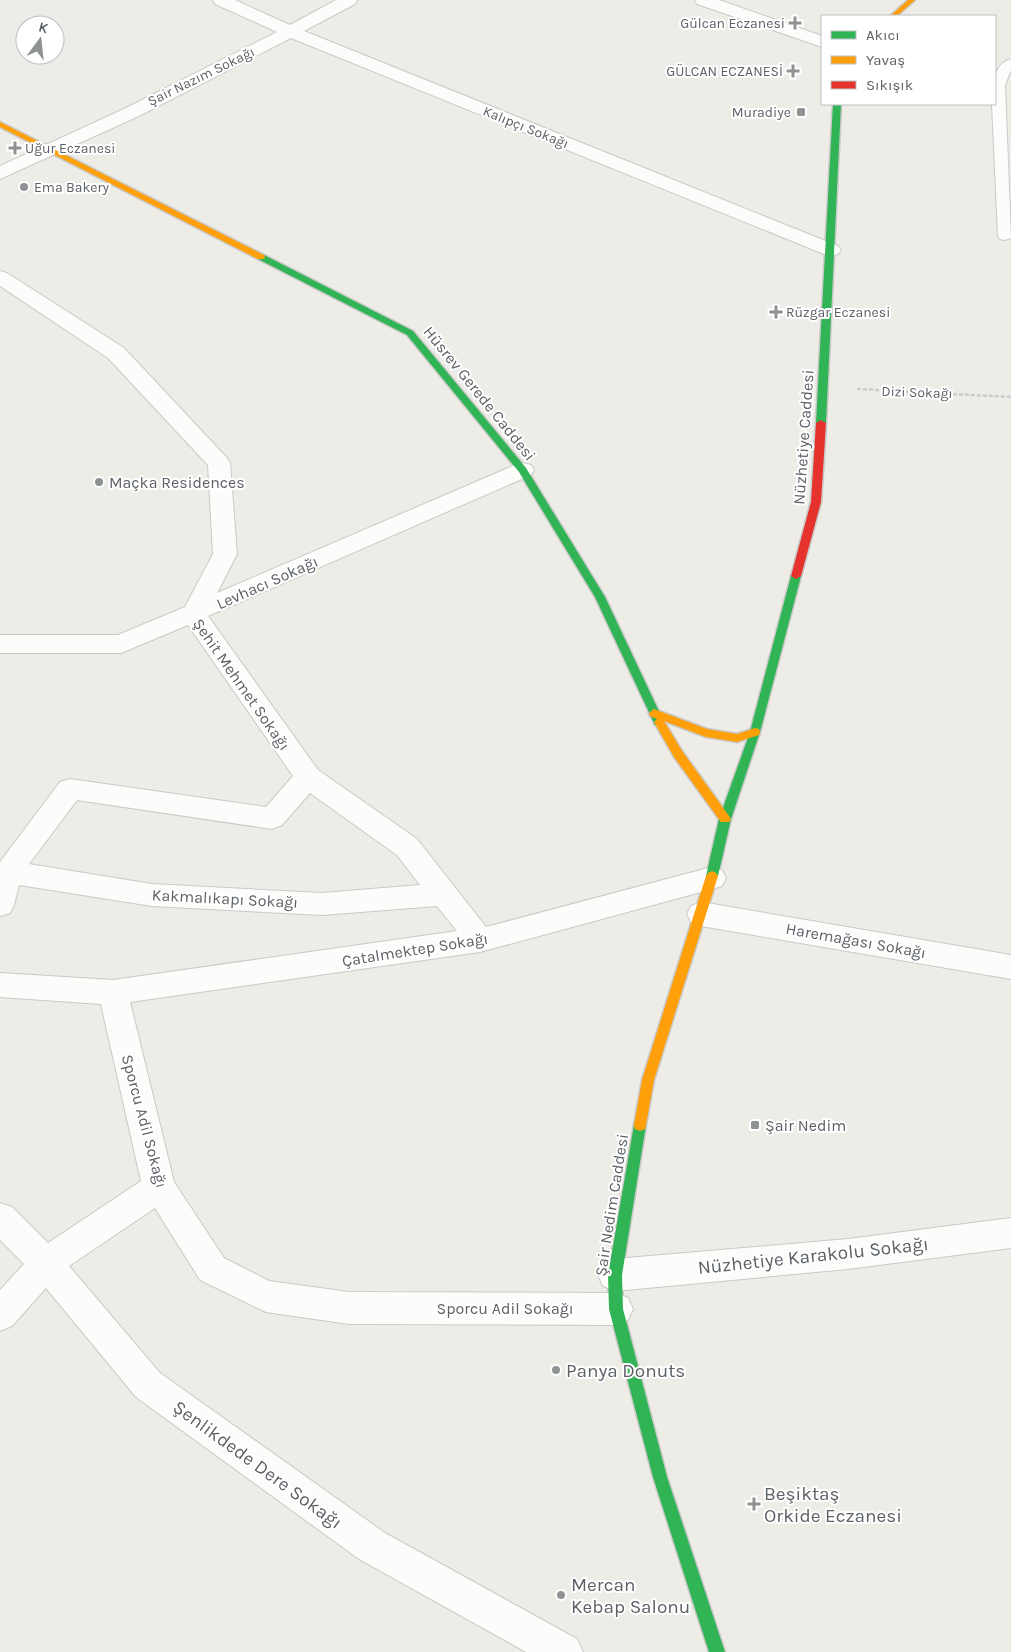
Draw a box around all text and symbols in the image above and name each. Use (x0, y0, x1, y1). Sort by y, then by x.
north arrow (15, 15, 65, 65)
place label: Gülcan Eczanesi (680, 15, 785, 32)
legend (821, 15, 996, 105)
marker: Gülcan Eczanesi (789, 17, 801, 29)
text: K (37, 19, 51, 38)
text: Akıcı (866, 26, 900, 44)
street label: Şair Nazım Sokağı (145, 43, 258, 110)
text: Yavaş (866, 51, 905, 69)
place label: GÜLCAN ECZANESİ (666, 63, 783, 80)
marker: GÜLCAN ECZANESİ (787, 65, 799, 77)
text: Sıkışık (866, 76, 913, 94)
street label: Kalıpçı Sokağı (480, 103, 571, 152)
place label: Muradiye (732, 104, 791, 121)
marker: Muradiye (795, 106, 807, 118)
place label: Uğur Eczanesi (25, 140, 116, 157)
marker: Uğur Eczanesi (9, 142, 21, 154)
place label: Ema Bakery (34, 179, 110, 196)
marker: Ema Bakery (18, 181, 30, 193)
place label: Rüzgar Eczanesi (786, 304, 890, 321)
marker: Rüzgar Eczanesi (770, 306, 782, 318)
street label: Hüsrev Gerede Caddesi (419, 322, 540, 464)
street label: Nüzhetiye Caddesi (789, 369, 818, 505)
street label: Dizi Sokağı (881, 383, 953, 402)
place label: Maçka Residences (109, 473, 245, 492)
marker: Maçka Residences (93, 476, 105, 488)
street label: Levhacı Sokağı (214, 552, 321, 613)
street label: Şehit Mehmet Sokağı (189, 615, 294, 754)
street label: Kakmalıkapı Sokağı (151, 885, 299, 912)
street label: Haremağası Sokağı (784, 919, 928, 962)
street label: Çatalmektep Sokağı (341, 929, 489, 970)
street label: Sporcu Adil Sokağı (118, 1052, 171, 1190)
place label: Şair Nedim (765, 1116, 846, 1135)
marker: Şair Nedim (749, 1119, 761, 1131)
street label: Şair Nedim Caddesi (591, 1132, 632, 1278)
street label: Nüzhetiye Karakolu Sokağı (697, 1233, 930, 1279)
street label: Sporcu Adil Sokağı (436, 1299, 574, 1318)
place label: Panya Donuts (566, 1360, 685, 1382)
marker: Panya Donuts (550, 1364, 562, 1376)
street label: Şenlikdede Dere Sokağı (169, 1396, 346, 1534)
place label: Beşiktaş Orkide Eczanesi (764, 1483, 902, 1527)
marker: Beşiktaş Orkide Eczanesi (748, 1498, 760, 1510)
place label: Mercan Kebap Salonu (571, 1574, 690, 1618)
marker: Mercan Kebap Salonu (555, 1589, 567, 1601)

